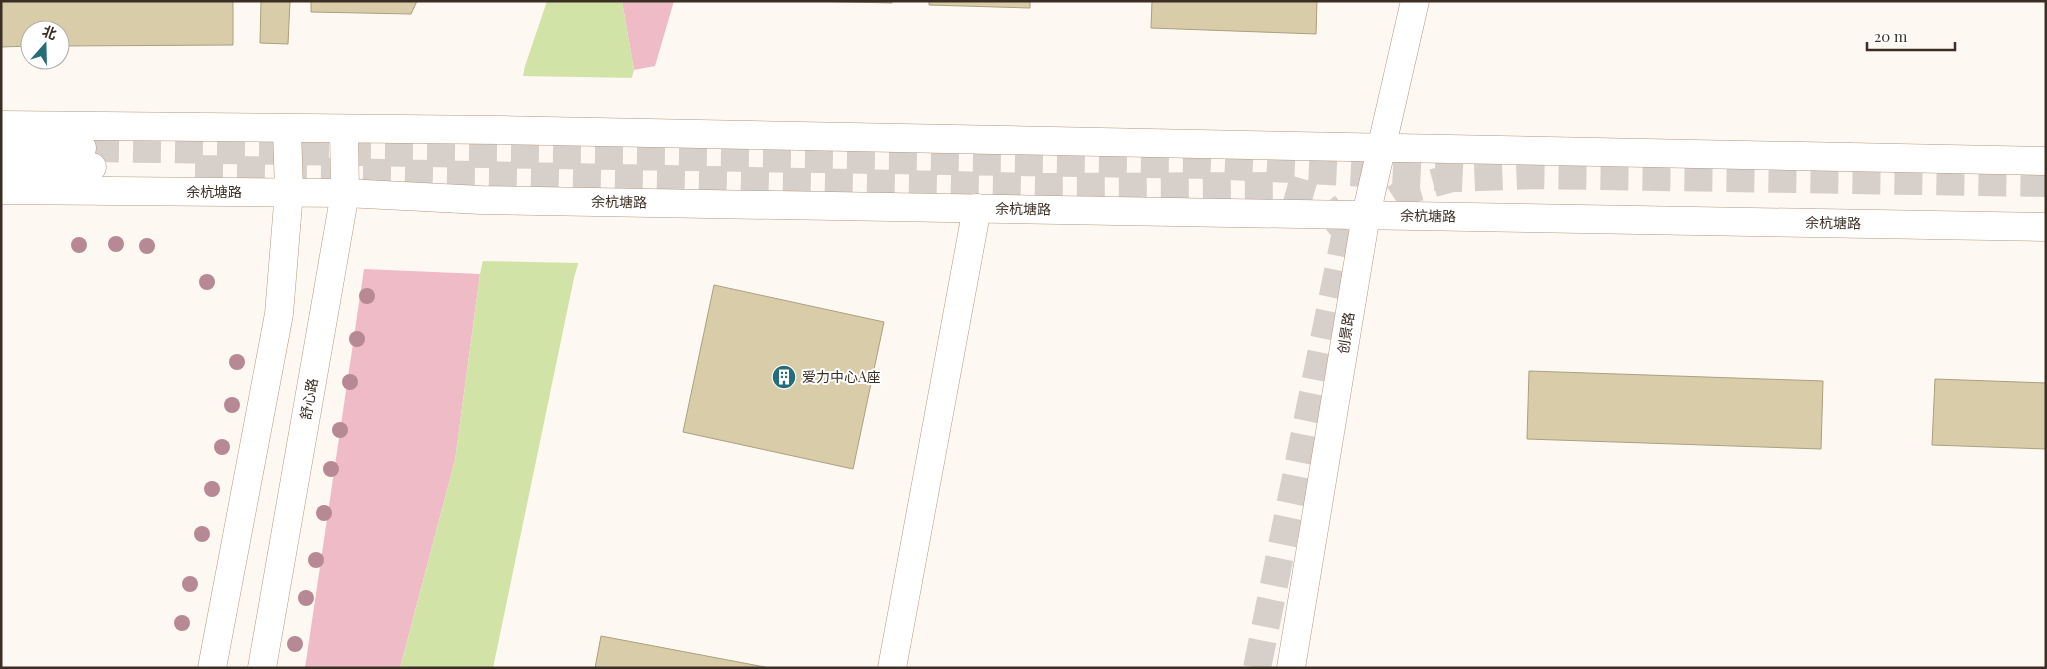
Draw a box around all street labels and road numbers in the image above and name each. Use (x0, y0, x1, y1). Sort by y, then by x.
street label: 余杭塘路 (186, 182, 242, 201)
street label: 余杭塘路 (591, 192, 647, 211)
street label: 余杭塘路 (995, 199, 1051, 218)
street label: 余杭塘路 (1400, 206, 1456, 225)
street label: 余杭塘路 (1805, 213, 1861, 232)
street label: 创景路 (1333, 311, 1358, 355)
street label: 舒心路 (296, 377, 322, 421)

